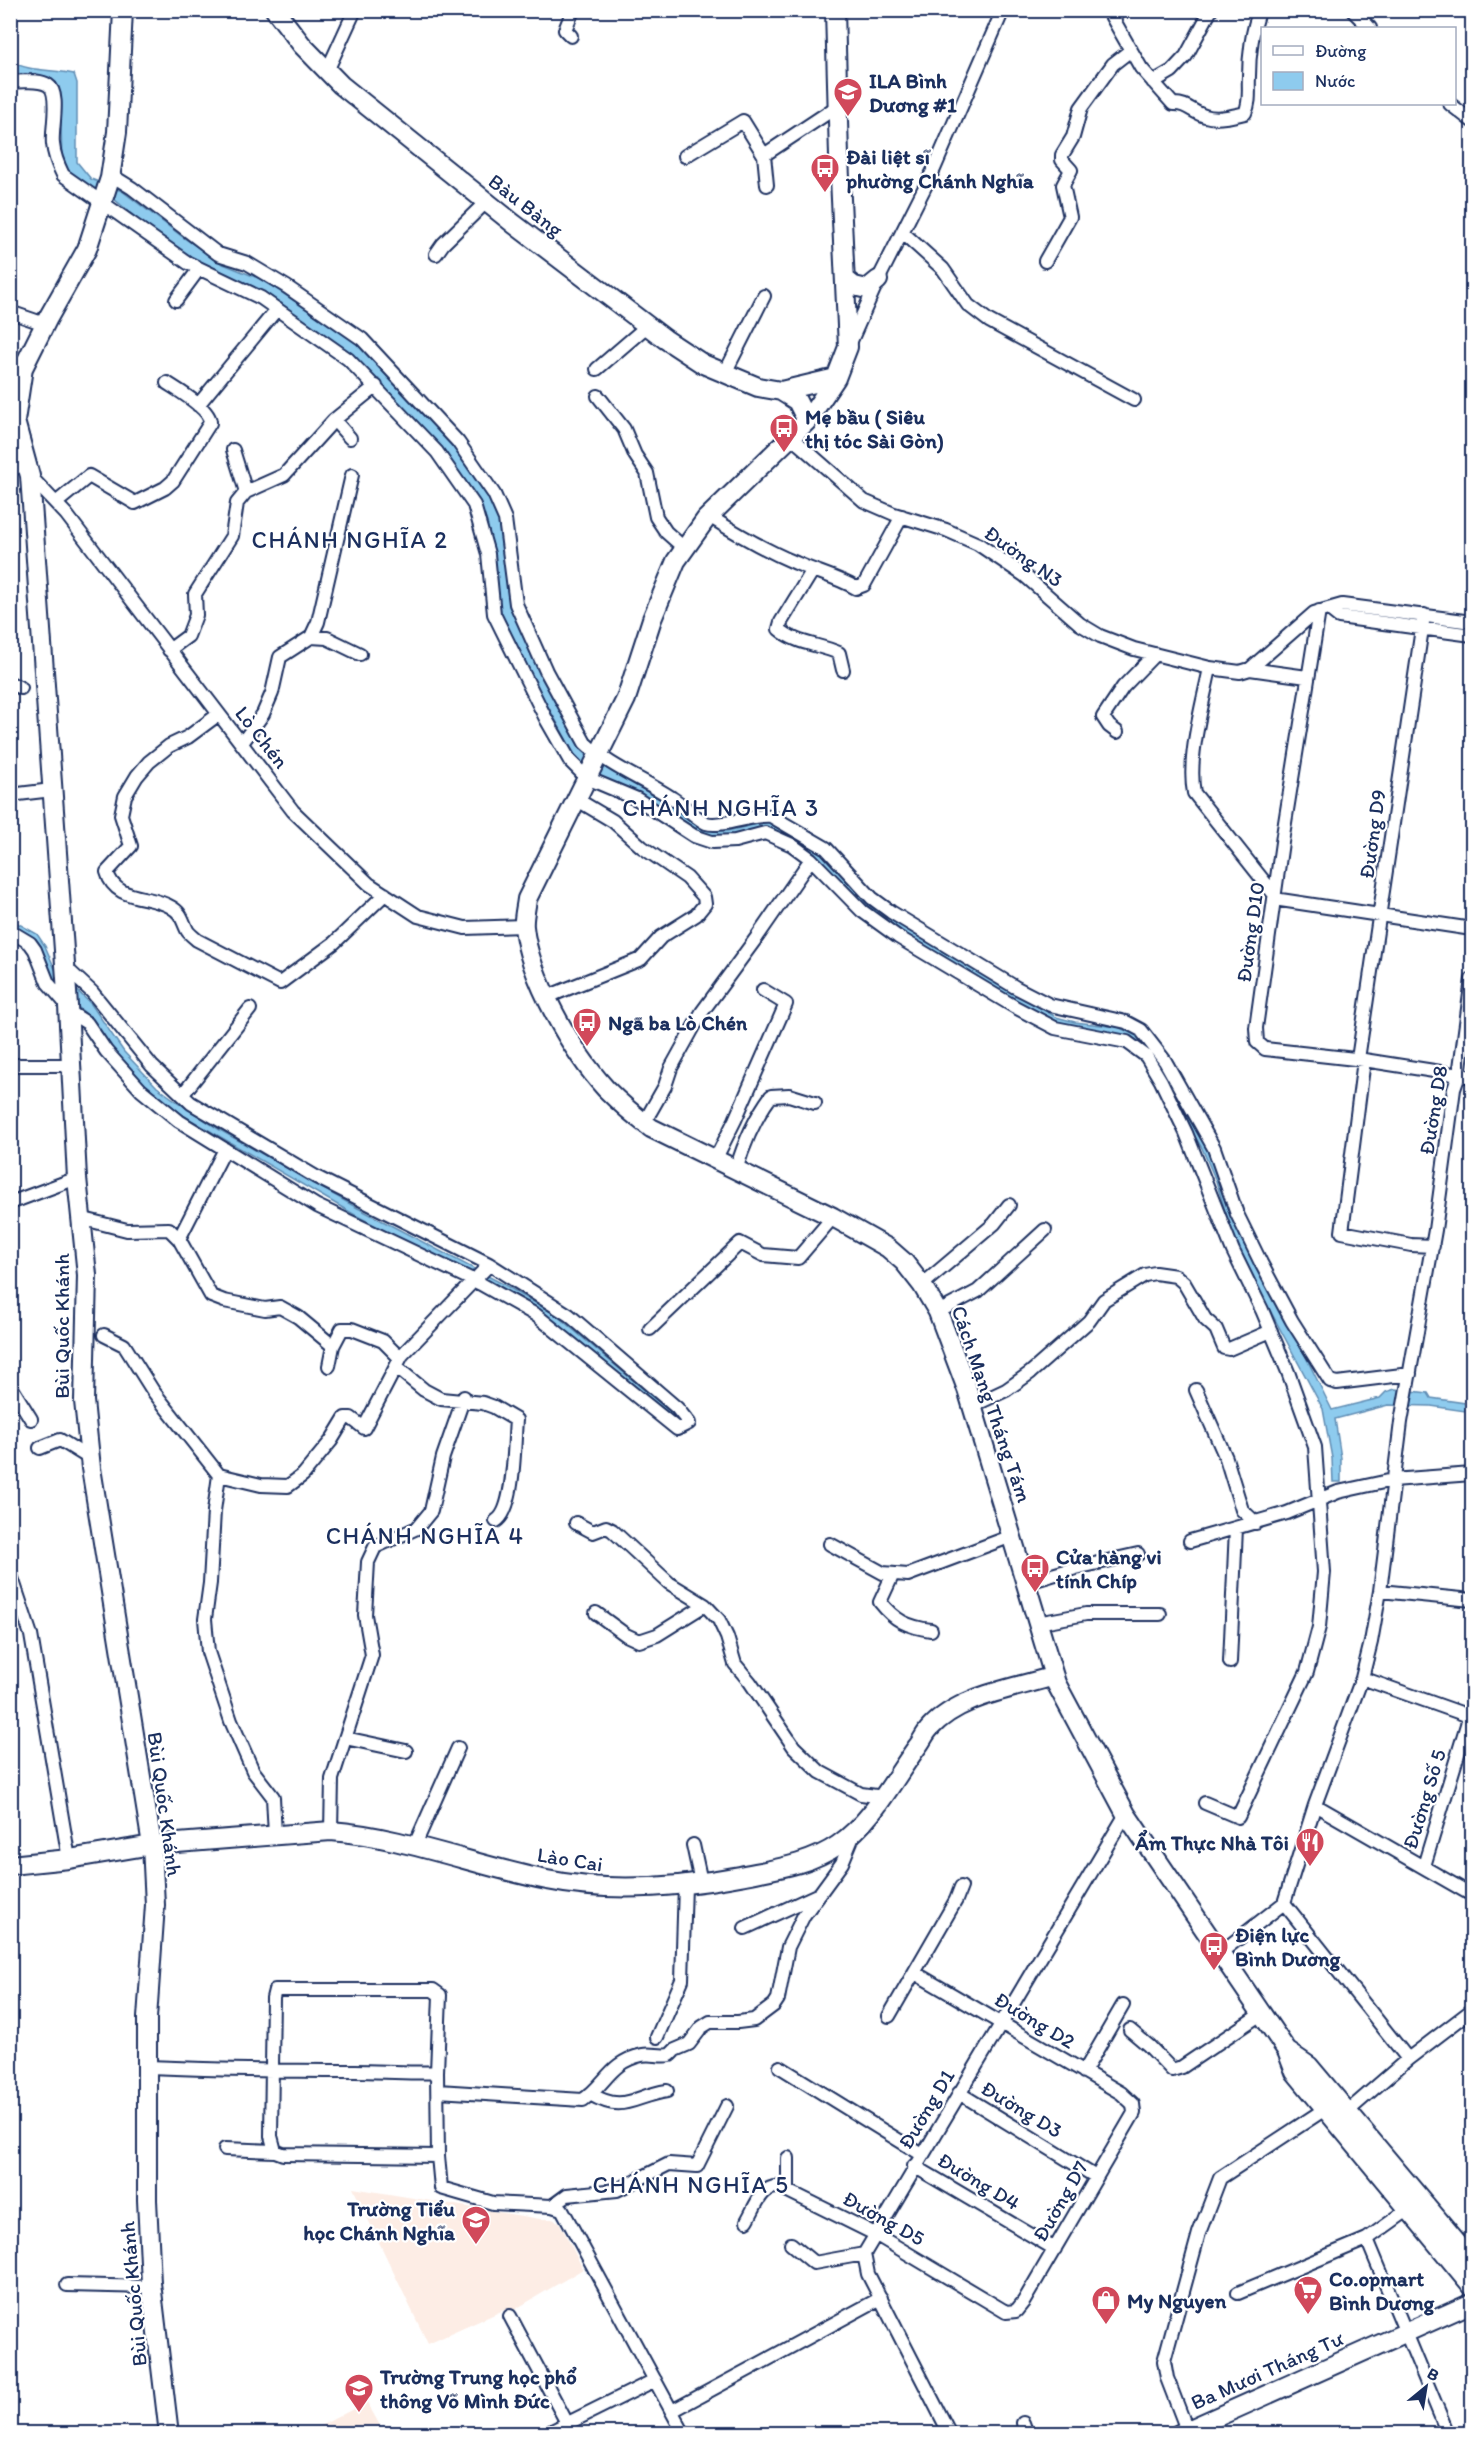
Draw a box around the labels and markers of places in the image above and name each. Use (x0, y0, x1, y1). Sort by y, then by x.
place label: ILA Bình Dương #1 (869, 68, 957, 118)
school or university icon: ILA Bình Dương #1 (832, 76, 864, 118)
place label: Đài liệt sĩ phường Chánh Nghĩa (845, 144, 1035, 194)
bus stop icon: Đài liệt sĩ phường Chánh Nghĩa (809, 152, 841, 194)
place label: Mẹ bầu ( Siêu thị tóc Sài Gòn) (805, 404, 944, 454)
bus stop icon: Mẹ bầu ( Siêu thị tóc Sài Gòn) (768, 412, 800, 454)
bus stop icon: Ngã ba Lò Chén (571, 1006, 603, 1048)
place label: Ngã ba Lò Chén (608, 1010, 748, 1036)
place label: Cửa hàng vi tính Chíp (1056, 1544, 1162, 1594)
bus stop icon: Cửa hàng vi tính Chíp (1019, 1552, 1051, 1594)
restaurant icon: Ẩm Thực Nhà Tôi (1294, 1826, 1326, 1868)
place label: Ẩm Thực Nhà Tôi (1134, 1829, 1289, 1855)
place label: Điện lực Bình Dương (1235, 1922, 1341, 1972)
bus stop icon: Điện lực Bình Dương (1198, 1930, 1230, 1972)
place label: Trường Tiểu học Chánh Nghĩa (303, 2196, 456, 2246)
school or university icon: Trường Tiểu học Chánh Nghĩa (460, 2204, 492, 2246)
place label: Co.opmart Bình Dương (1329, 2266, 1435, 2316)
supermarket icon: Co.opmart Bình Dương (1292, 2274, 1324, 2316)
shop icon: My Nguyen (1090, 2284, 1122, 2326)
place label: My Nguyen (1127, 2288, 1226, 2314)
place label: Trường Trung học phổ thông Võ Mình Đức (379, 2364, 577, 2414)
school or university icon: Trường Trung học phổ thông Võ Mình Đức (343, 2372, 375, 2414)

